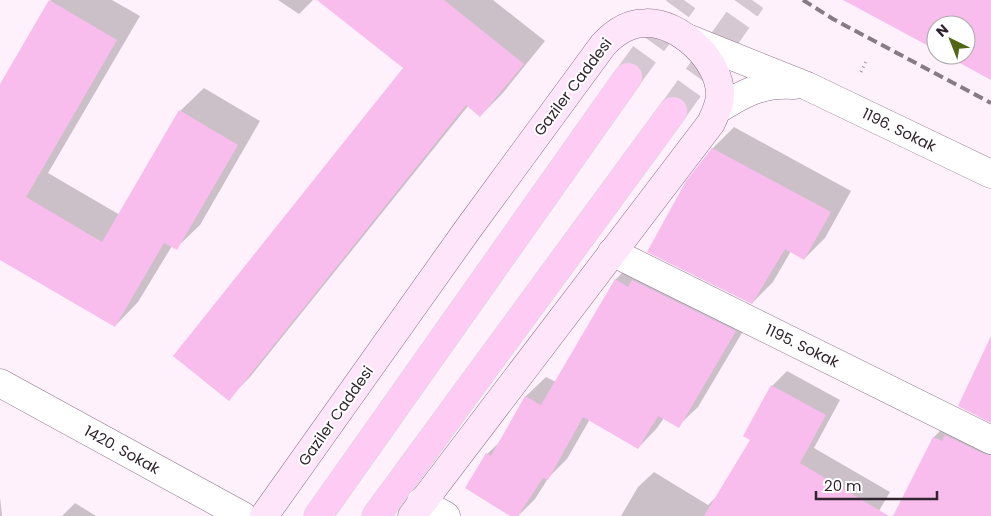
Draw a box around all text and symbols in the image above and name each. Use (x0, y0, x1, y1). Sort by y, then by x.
north arrow (926, 15, 976, 65)
text: N (931, 20, 953, 41)
street label: Gaziler Caddesi (529, 33, 616, 140)
street label: 1196. Sokak (859, 103, 940, 157)
street label: 1195. Sokak (762, 319, 843, 373)
street label: Gaziler Caddesi (293, 361, 378, 470)
street label: 1420. Sokak (81, 420, 164, 479)
scale bar (816, 468, 937, 500)
text: 20 m (824, 475, 862, 496)

